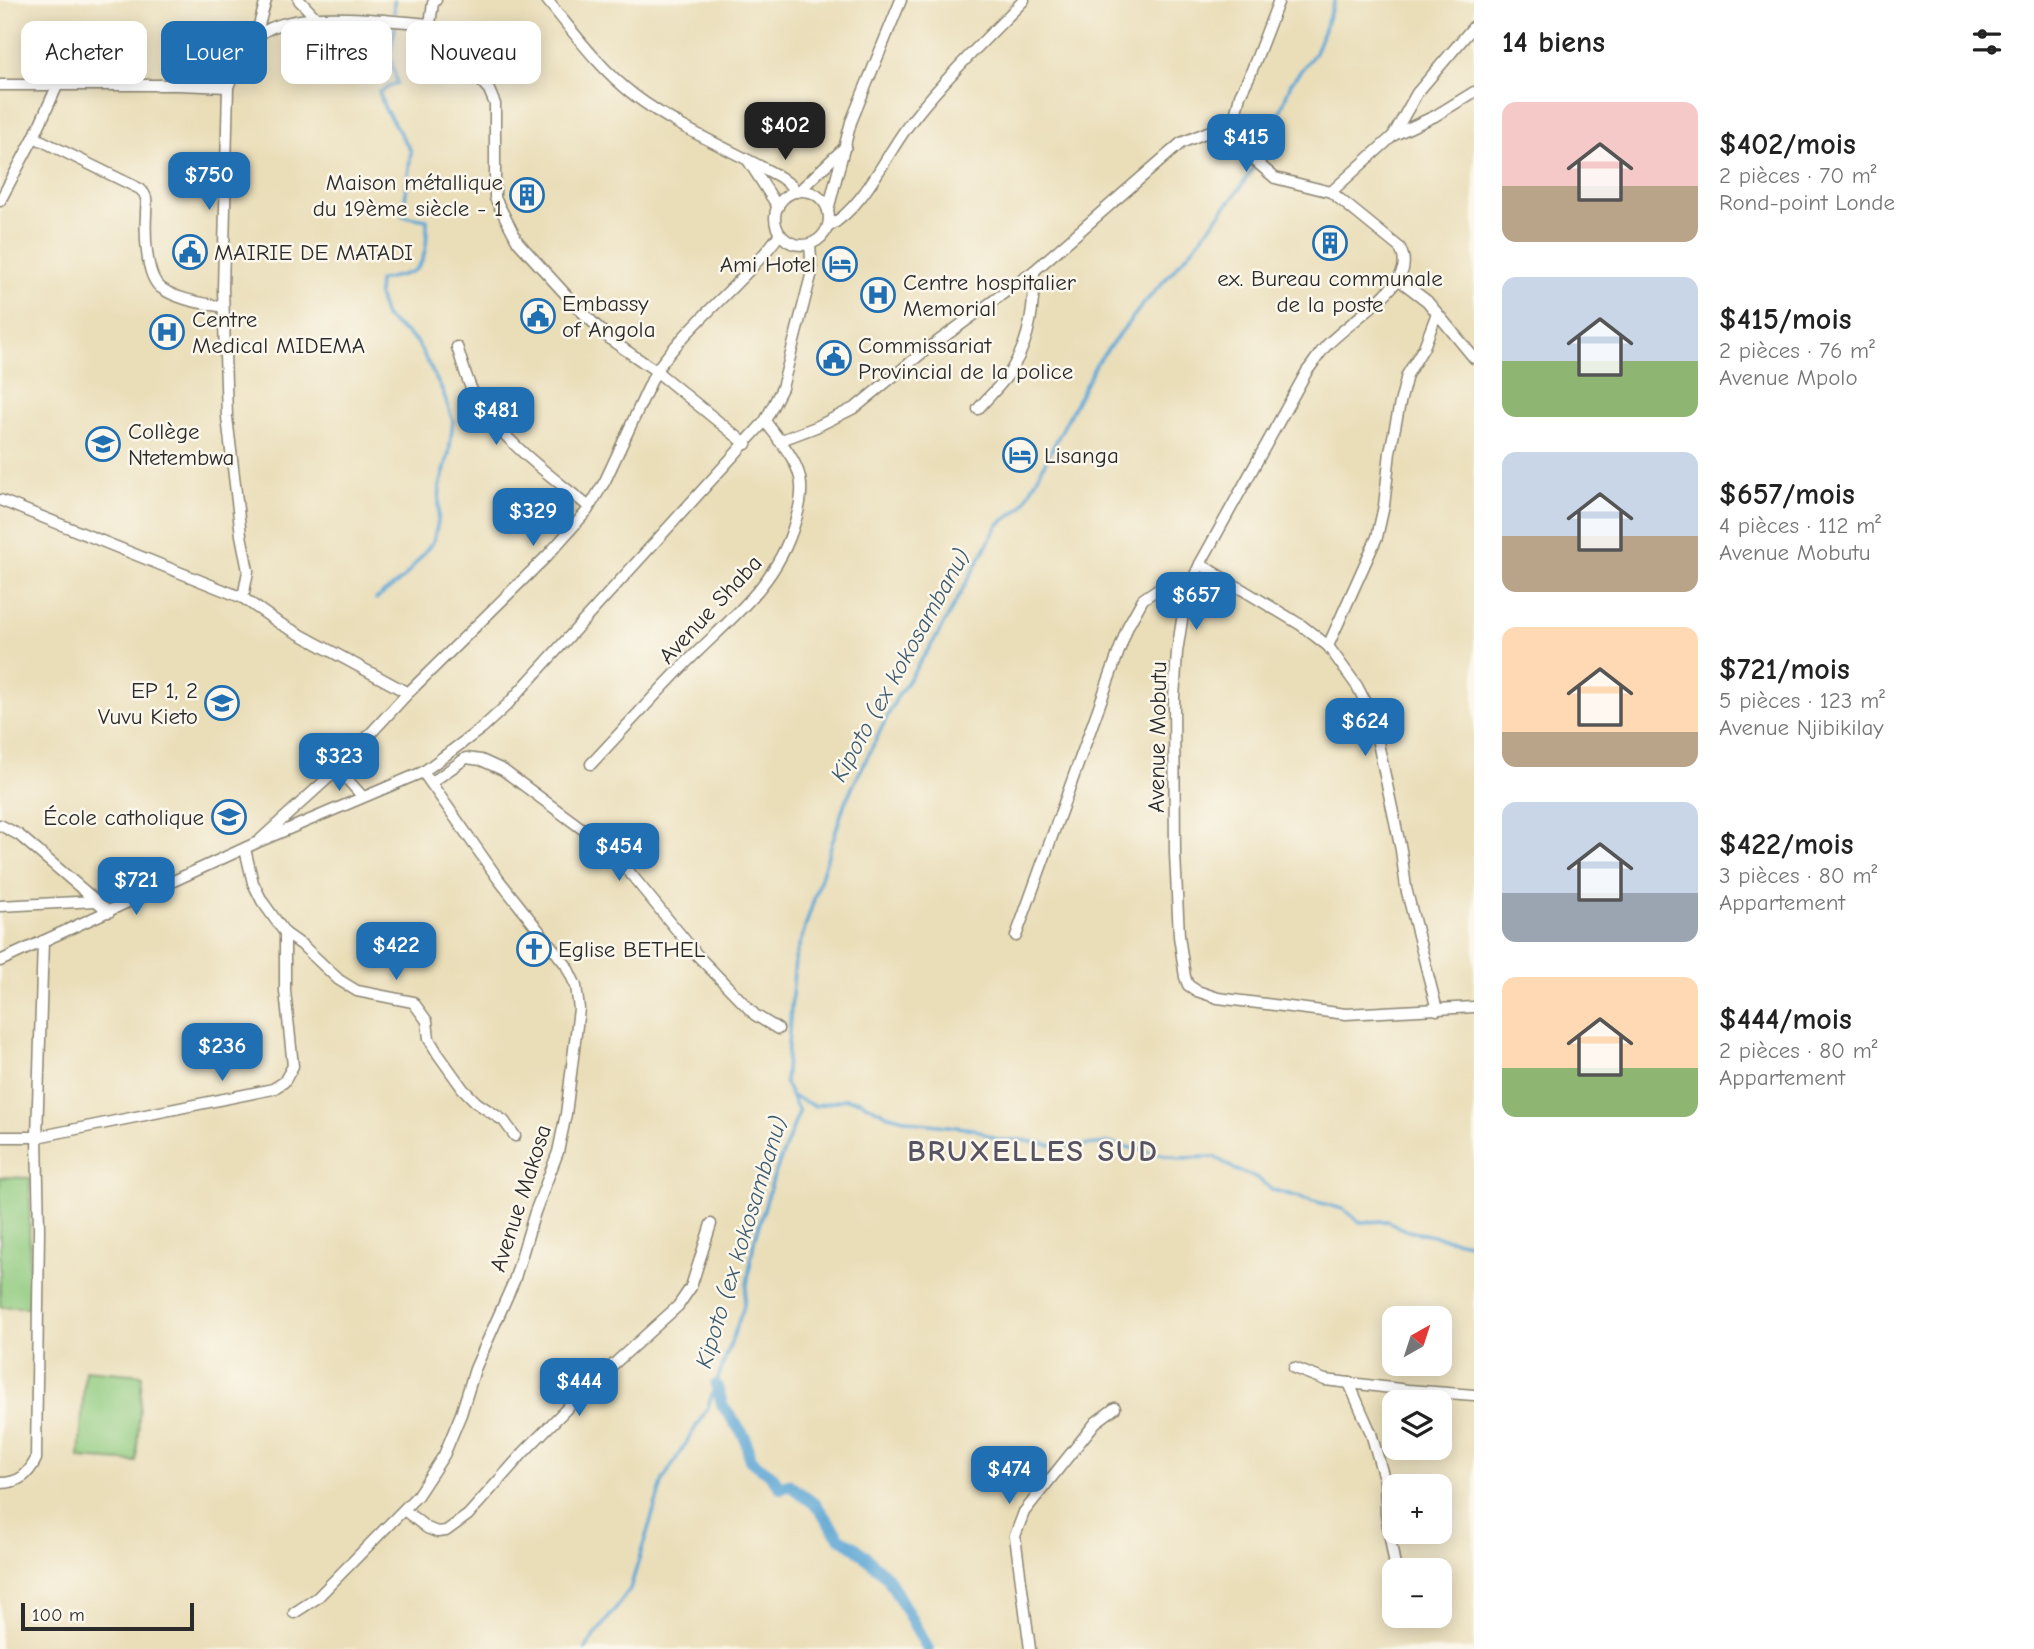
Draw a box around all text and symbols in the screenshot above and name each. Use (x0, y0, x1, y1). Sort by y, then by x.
chip: Acheter (21, 21, 147, 84)
chip: Louer (161, 21, 267, 84)
chip: Filtres (281, 21, 392, 84)
chip: Nouveau (406, 21, 541, 84)
icon: filters (1968, 23, 2006, 61)
text: 14 biens (1502, 25, 1605, 60)
pin: $402 (744, 102, 826, 162)
text: $402 (760, 111, 810, 138)
pin: $415 (1205, 114, 1287, 174)
text: $415 (1223, 123, 1269, 150)
text: $402/mois (1719, 127, 1856, 162)
icon: home (1558, 130, 1642, 214)
pin: $750 (168, 152, 250, 212)
text: $750 (184, 161, 234, 188)
text: 2 pièces · 70 m² (1719, 162, 1877, 189)
place label: Maison métallique du 19ème siècle - 1 (313, 169, 503, 222)
building icon: Maison métallique du 19ème siècle - 1 (508, 176, 546, 214)
text: Rond-point Londe (1719, 189, 1895, 216)
building icon: ex. Bureau communale de la poste (1311, 224, 1349, 262)
public building icon: MAIRIE DE MATADI (171, 233, 209, 271)
place label: MAIRIE DE MATADI (214, 239, 413, 266)
hotel icon: Ami Hotel (821, 245, 859, 283)
place label: Ami Hotel (720, 251, 816, 278)
place label: ex. Bureau communale de la poste (1217, 265, 1443, 318)
place label: Centre hospitalier Memorial (903, 269, 1077, 322)
hospital icon: Centre hospitalier Memorial (859, 276, 897, 314)
place label: Embassy of Angola (562, 290, 656, 343)
public building icon: Embassy of Angola (519, 297, 557, 335)
text: $415/mois (1719, 302, 1851, 337)
icon: home (1558, 305, 1642, 389)
place label: Centre Medical MIDEMA (192, 306, 365, 359)
hospital icon: Centre Medical MIDEMA (148, 313, 186, 351)
place label: Commissariat Provincial de la police (858, 332, 1073, 385)
text: 2 pièces · 76 m² (1719, 337, 1875, 364)
public building icon: Commissariat Provincial de la police (815, 339, 853, 377)
text: Avenue Mpolo (1719, 364, 1858, 391)
pin: $481 (455, 388, 537, 447)
text: $481 (473, 396, 519, 423)
place label: Collège Ntetembwa (128, 418, 234, 471)
school or university icon: Collège Ntetembwa (84, 425, 122, 463)
hotel icon: Lisanga (1001, 436, 1039, 474)
place label: Lisanga (1044, 442, 1119, 469)
text: $657/mois (1719, 477, 1855, 512)
icon: home (1558, 480, 1642, 564)
pin: $329 (492, 489, 574, 548)
text: $329 (509, 497, 557, 524)
text: 4 pièces · 112 m² (1719, 512, 1881, 539)
text: Avenue Mobutu (1719, 539, 1871, 566)
water label: Kipoto (ex kokosambanu) (824, 544, 976, 786)
street label: Avenue Shaba (653, 549, 768, 669)
pin: $657 (1155, 572, 1237, 632)
text: $657 (1172, 581, 1220, 608)
text: $721/mois (1719, 652, 1850, 687)
icon: home (1558, 655, 1642, 739)
street label: Avenue Mobutu (1143, 661, 1172, 813)
place label: EP 1, 2 Vuvu Kieto (98, 677, 198, 730)
school or university icon: EP 1, 2 Vuvu Kieto (203, 684, 241, 722)
text: 5 pièces · 123 m² (1719, 687, 1885, 714)
pin: $624 (1324, 698, 1406, 758)
text: $624 (1341, 707, 1389, 734)
text: Avenue Njibikilay (1719, 714, 1884, 741)
pin: $323 (298, 734, 380, 793)
text: $323 (315, 742, 363, 769)
school or university icon: École catholique (210, 798, 248, 836)
place label: École catholique (43, 804, 204, 831)
pin: $454 (578, 824, 660, 883)
text: $422/mois (1719, 827, 1854, 862)
icon: home (1558, 830, 1642, 914)
text: $454 (595, 832, 643, 859)
pin: $721 (95, 858, 177, 917)
text: 3 pièces · 80 m² (1719, 862, 1877, 889)
text: $721 (114, 866, 158, 893)
text: Appartement (1719, 889, 1845, 916)
pin: $422 (355, 922, 437, 982)
church icon: Eglise BETHEL (515, 930, 553, 968)
text: $422 (372, 931, 420, 958)
place label: Eglise BETHEL (558, 936, 706, 963)
text: $444/mois (1719, 1002, 1852, 1037)
icon: home (1558, 1005, 1642, 1089)
pin: $236 (181, 1024, 263, 1083)
text: $236 (198, 1032, 246, 1059)
text: 2 pièces · 80 m² (1719, 1037, 1878, 1064)
text: Appartement (1719, 1064, 1845, 1091)
water label: Kipoto (ex kokosambanu) (689, 1113, 793, 1371)
street label: Avenue Makosa (484, 1121, 557, 1275)
district label: BRUXELLES SUD (907, 1134, 1159, 1169)
north arrow (1382, 1306, 1452, 1376)
map controls (1382, 1306, 1452, 1628)
pin: $444 (538, 1358, 620, 1418)
text: $444 (556, 1367, 602, 1394)
button: layers (1382, 1390, 1452, 1460)
pin: $474 (968, 1446, 1050, 1506)
text: $474 (987, 1455, 1031, 1482)
button: + (1382, 1474, 1452, 1544)
button: − (1382, 1558, 1452, 1628)
scale bar (21, 1600, 194, 1632)
text: 100 m (32, 1604, 85, 1626)

